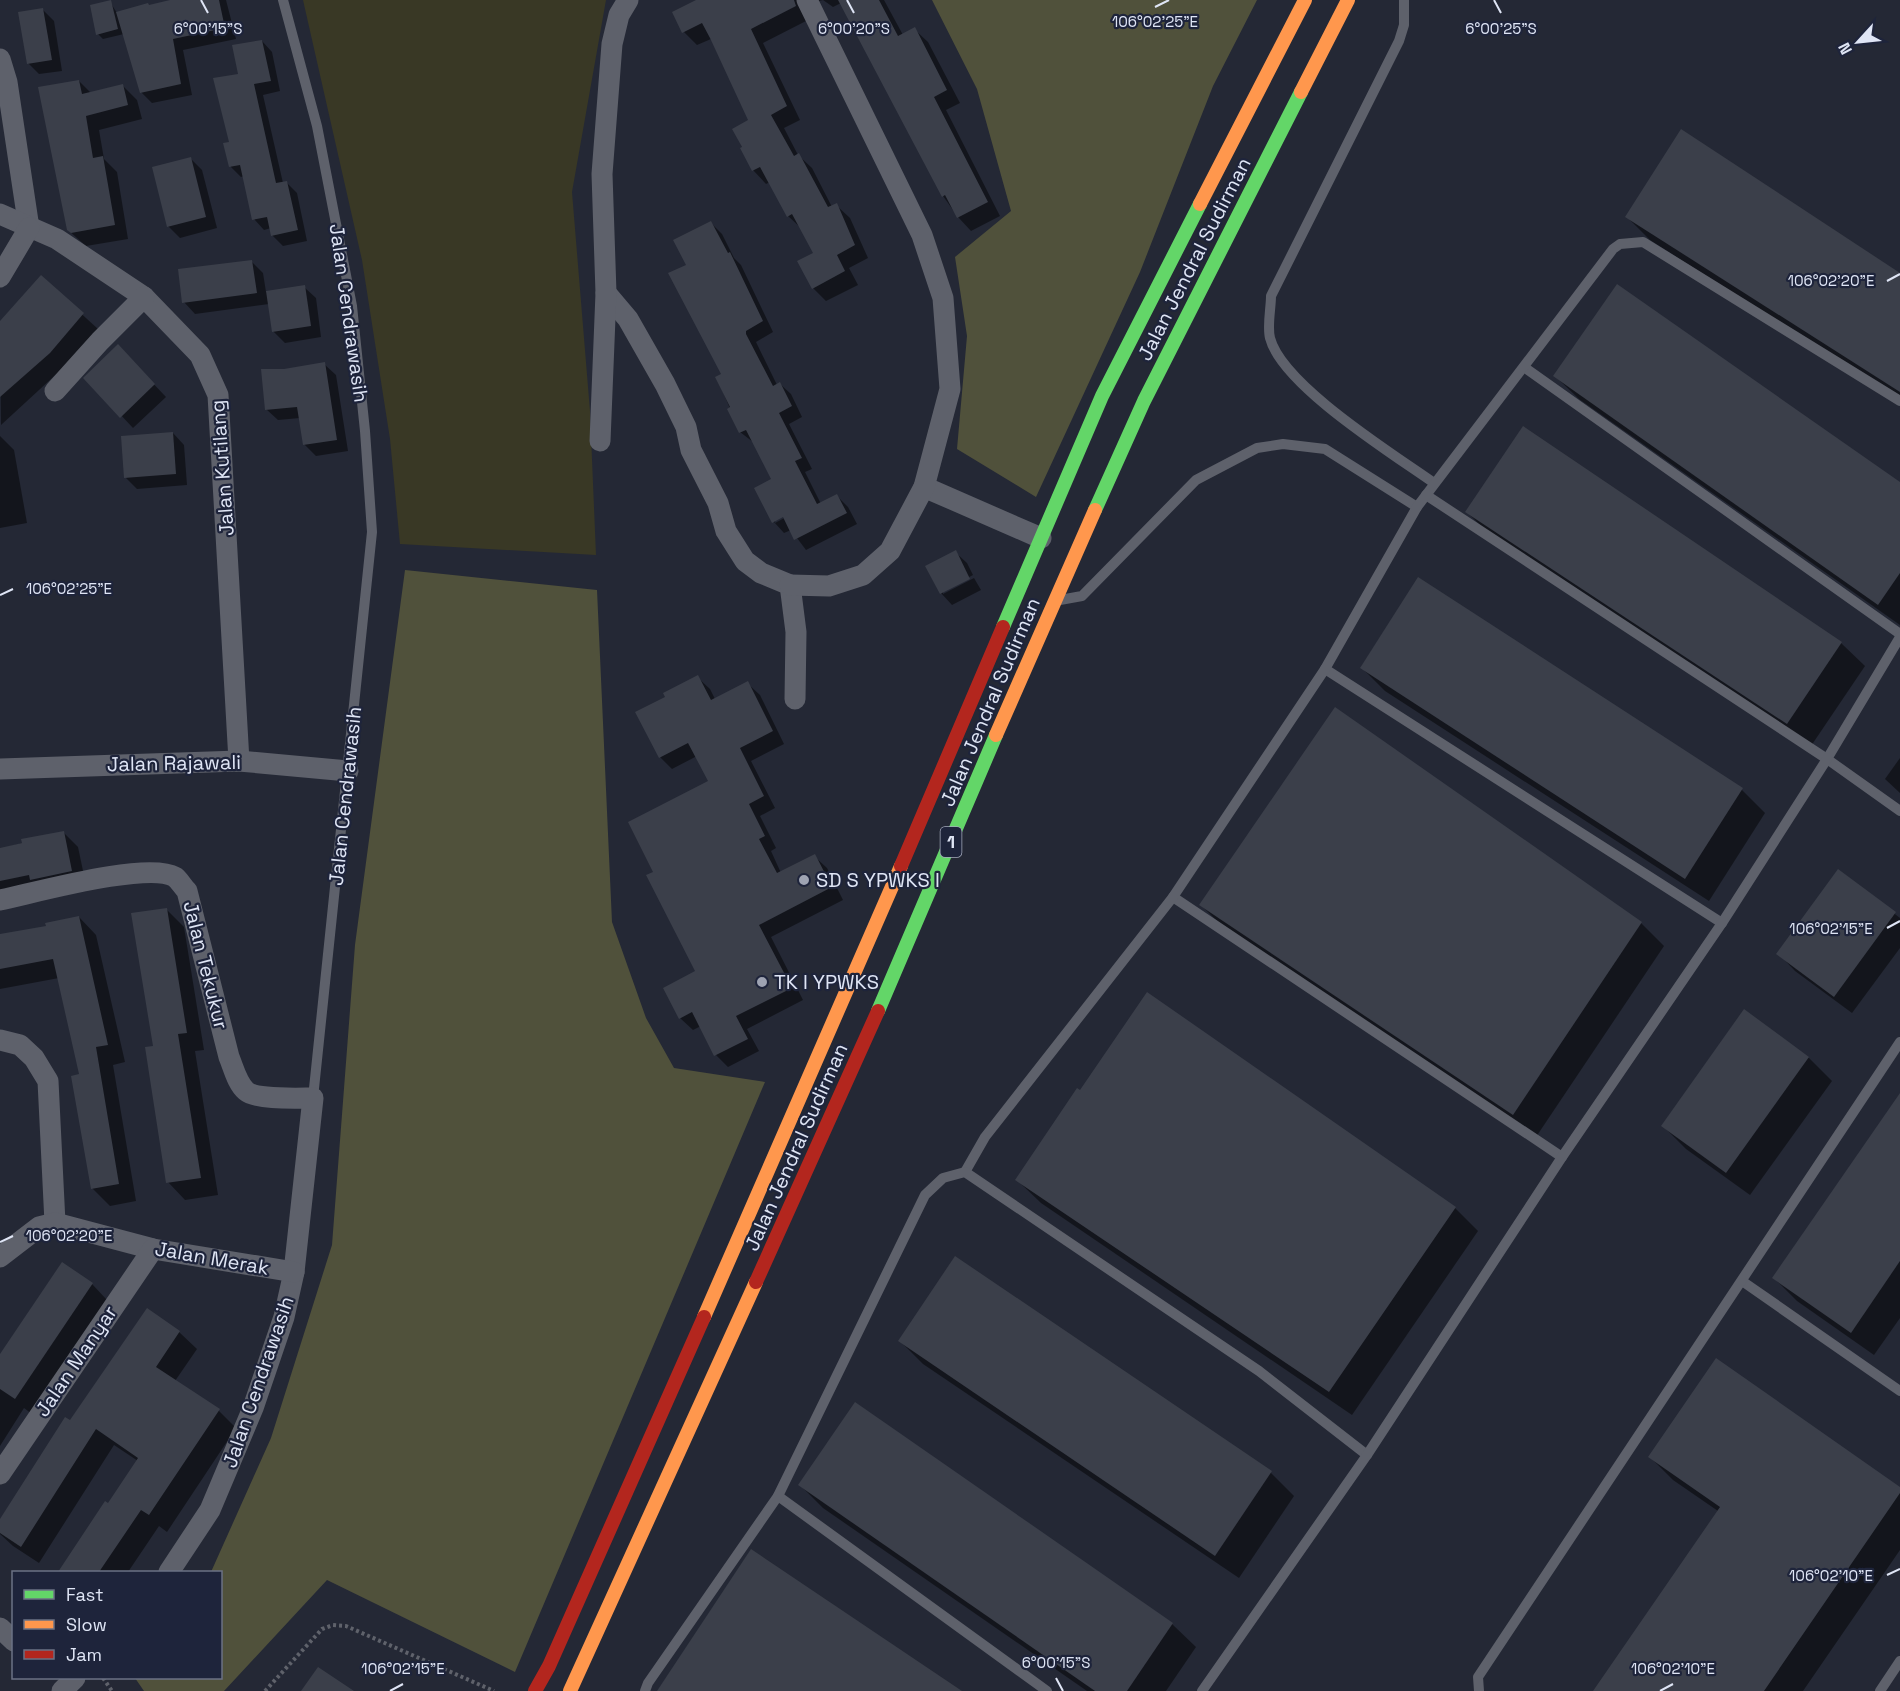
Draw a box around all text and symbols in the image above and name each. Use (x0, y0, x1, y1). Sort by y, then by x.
text: 106°02'25"E (1112, 12, 1198, 31)
north arrow (1828, 12, 1888, 72)
text: 6°00'15"S (174, 19, 242, 38)
text: 6°00'20"S (818, 19, 890, 38)
text: 6°00'25"S (1465, 19, 1537, 38)
text: N (1833, 39, 1857, 58)
street label: Jalan Jendral Sudirman (1131, 153, 1257, 365)
street label: Jalan Cendrawasih (324, 222, 374, 404)
text: 106°02'20"E (1788, 271, 1874, 290)
street label: Jalan Kutilang (204, 399, 240, 537)
text: 106°02'25"E (26, 579, 112, 598)
street label: Jalan Jendral Sudirman (934, 594, 1046, 810)
street label: Jalan Cendrawasih (323, 705, 367, 887)
street label: Jalan Rajawali (107, 749, 241, 777)
road number: 1 (940, 827, 962, 857)
place label: SD S YPWKS I (816, 867, 940, 893)
marker: SD S YPWKS I (797, 873, 811, 887)
street label: Jalan Tekukur (178, 898, 234, 1032)
text: 106°02'15"E (1789, 919, 1873, 938)
place label: TK I YPWKS (774, 969, 879, 995)
marker: TK I YPWKS (755, 975, 769, 989)
street label: Jalan Jendral Sudirman (738, 1039, 854, 1255)
text: 106°02'20"E (26, 1226, 112, 1245)
street label: Jalan Merak (153, 1235, 271, 1281)
street label: Jalan Cendrawasih (216, 1293, 300, 1471)
street label: Jalan Manyar (29, 1300, 123, 1422)
text: 106°02'10"E (1789, 1566, 1873, 1585)
legend (12, 1571, 222, 1679)
text: Fast (66, 1583, 103, 1606)
text: Slow (66, 1613, 107, 1636)
text: Jam (66, 1643, 102, 1666)
text: 6°00'15"S (1022, 1653, 1090, 1672)
text: 106°02'15"E (361, 1659, 445, 1678)
text: 106°02'10"E (1631, 1659, 1715, 1678)

